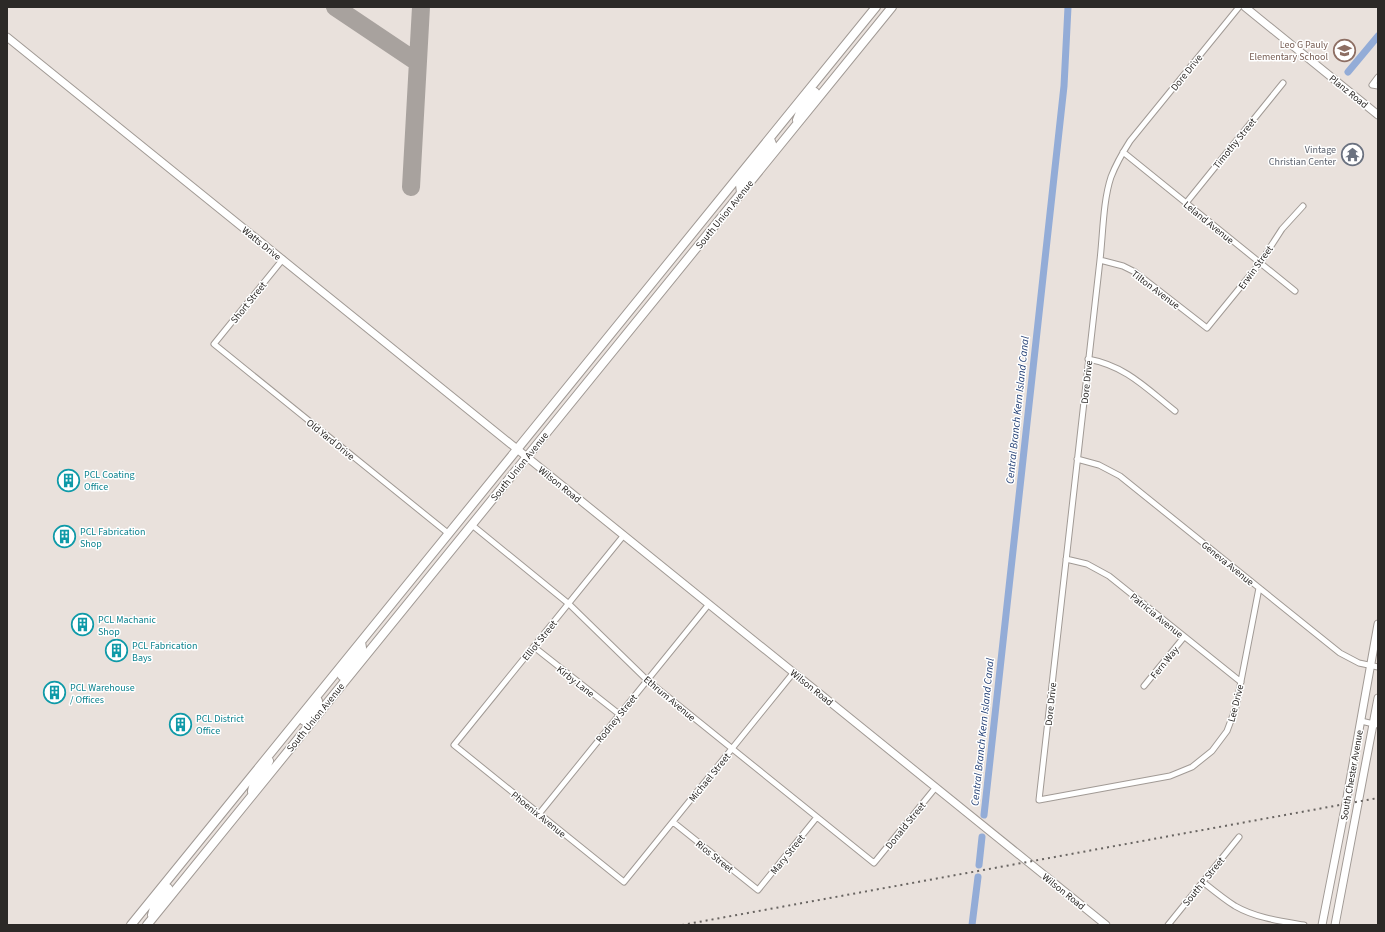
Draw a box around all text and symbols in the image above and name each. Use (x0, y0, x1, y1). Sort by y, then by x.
school or university icon: Leo G Pauly Elementary School (1331, 37, 1357, 63)
place label: Leo G Pauly Elementary School (1249, 38, 1328, 64)
street label: Dore Drive (1168, 51, 1206, 94)
street label: Planz Road (1326, 72, 1371, 112)
street label: Timothy Street (1210, 115, 1260, 172)
temple icon: Vintage Christian Center (1339, 142, 1365, 168)
place label: Vintage Christian Center (1269, 143, 1337, 169)
street label: South Union Avenue (693, 177, 757, 252)
street label: Leland Avenue (1180, 198, 1237, 247)
street label: Watts Drive (239, 224, 284, 264)
street label: Erwin Street (1235, 242, 1277, 292)
street label: Tilton Avenue (1128, 267, 1183, 313)
street label: Short Street (228, 278, 270, 327)
water label: Central Branch Kern Island Canal (1002, 335, 1033, 485)
street label: Dore Drive (1078, 360, 1096, 405)
street label: Old Yard Drive (303, 416, 358, 464)
street label: South Union Avenue (488, 429, 552, 504)
street label: Wilson Road (535, 463, 584, 506)
building icon: PCL Coating Office (56, 467, 82, 493)
place label: PCL Coating Office (84, 468, 134, 494)
building icon: PCL Fabrication Shop (52, 524, 78, 550)
place label: PCL Fabrication Shop (80, 525, 145, 551)
street label: Geneva Avenue (1198, 538, 1257, 589)
street label: Patricia Avenue (1127, 590, 1186, 641)
building icon: PCL Machanic Shop (70, 612, 96, 638)
place label: PCL Machanic Shop (98, 613, 157, 639)
street label: Elliot Street (519, 617, 561, 664)
building icon: PCL Fabrication Bays (103, 638, 129, 664)
place label: PCL Fabrication Bays (132, 639, 197, 665)
street label: Fern Way (1147, 643, 1182, 682)
water label: Central Branch Kern Island Canal (967, 657, 998, 807)
street label: Kirby Lane (554, 663, 597, 701)
street label: Wilson Road (787, 666, 836, 709)
street label: Ethrum Avenue (640, 673, 698, 725)
building icon: PCL Warehouse / Offices (41, 680, 67, 706)
street label: South Union Avenue (284, 680, 348, 755)
place label: PCL Warehouse / Offices (70, 681, 135, 707)
street label: Dore Drive (1042, 682, 1060, 727)
street label: Lee Drive (1225, 683, 1247, 724)
street label: Rodney Street (593, 691, 641, 746)
building icon: PCL District Office (167, 711, 193, 737)
place label: PCL District Office (196, 712, 245, 738)
street label: South Chester Avenue (1337, 729, 1367, 822)
street label: Michael Street (686, 750, 734, 805)
street label: Phoenix Avenue (508, 788, 569, 841)
street label: Donald Street (882, 799, 930, 852)
street label: Mary Street (767, 831, 809, 878)
street label: Rios Street (693, 837, 737, 877)
street label: South P Street (1180, 854, 1228, 909)
street label: Wilson Road (1039, 870, 1088, 913)

